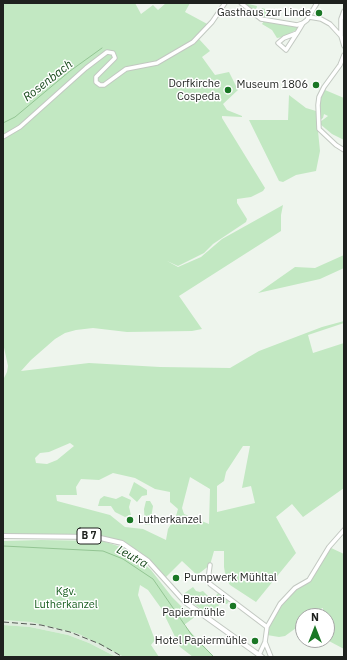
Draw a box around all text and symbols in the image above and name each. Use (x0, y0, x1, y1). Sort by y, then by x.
place label: Gasthaus zur Linde (217, 6, 311, 20)
marker: Gasthaus zur Linde (314, 8, 324, 18)
water label: Rosenbach (20, 57, 76, 105)
place label: Dorfkirche Cospeda (168, 77, 220, 103)
place label: Museum 1806 (237, 78, 308, 92)
marker: Museum 1806 (311, 80, 321, 90)
marker: Dorfkirche Cospeda (223, 85, 233, 95)
place label: Lutherkanzel (138, 513, 202, 527)
marker: Lutherkanzel (125, 515, 135, 525)
road number: B 7 (77, 528, 101, 544)
water label: Leutra (114, 543, 150, 571)
place label: Pumpwerk Mühltal (184, 571, 277, 585)
marker: Pumpwerk Mühltal (171, 573, 181, 583)
park label: Kgv. Lutherkanzel (34, 585, 98, 611)
place label: Brauerei Papiermühle (162, 593, 225, 619)
marker: Brauerei Papiermühle (228, 601, 238, 611)
north arrow (295, 608, 335, 648)
text: N (311, 610, 319, 624)
place label: Hotel Papiermühle (155, 634, 247, 648)
marker: Hotel Papiermühle (250, 636, 260, 646)

